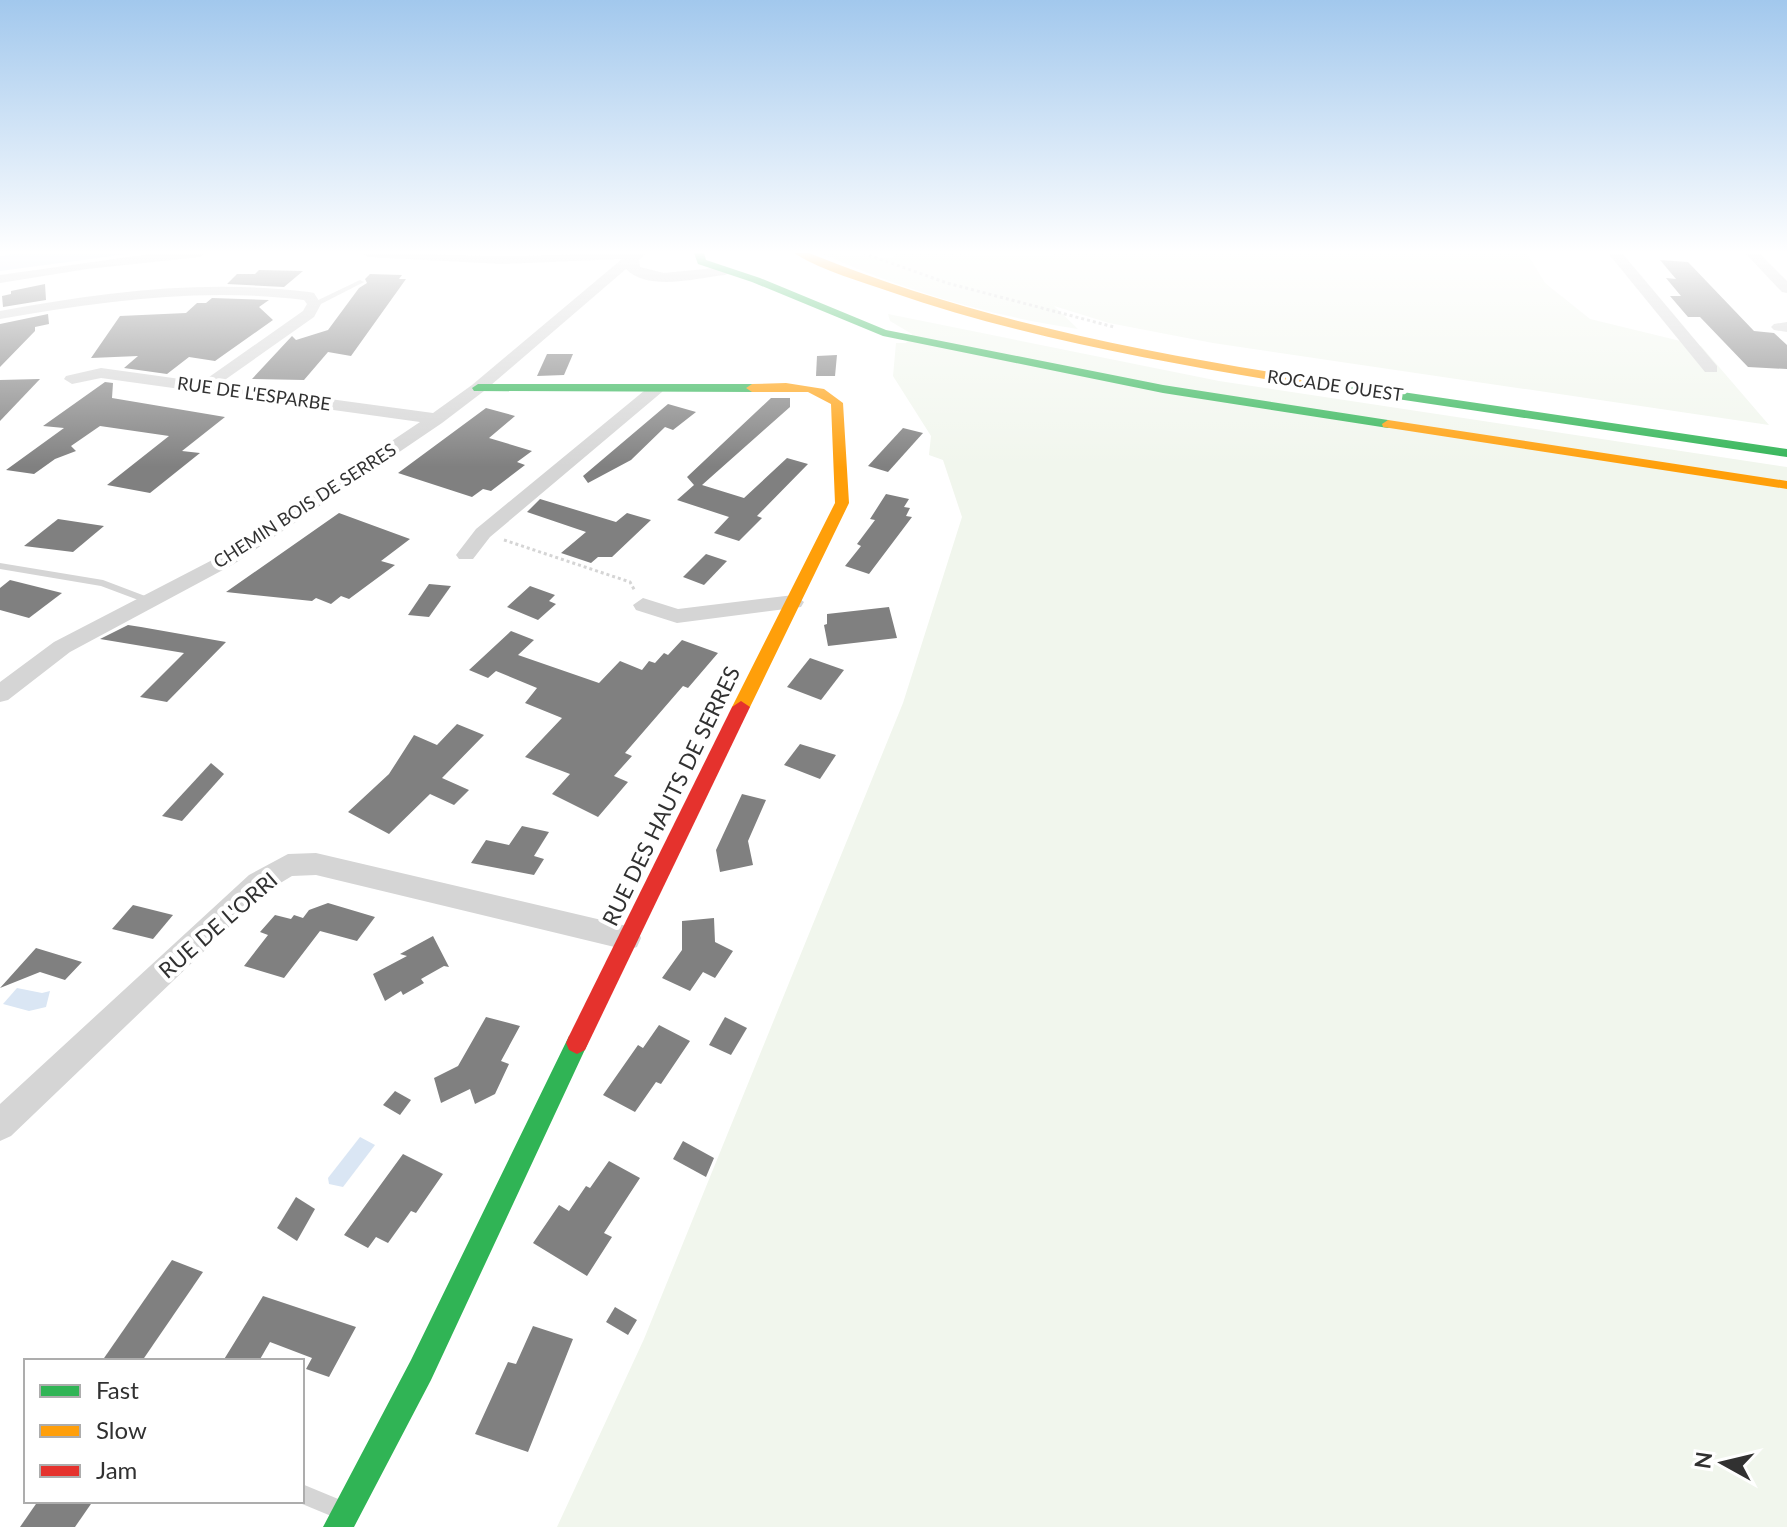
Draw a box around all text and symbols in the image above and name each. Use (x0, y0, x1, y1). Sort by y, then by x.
street label: ROCADE OUEST (1266, 365, 1405, 405)
street label: RUE DE L'ESPARBE (176, 371, 332, 415)
street label: CHEMIN BOIS DE SERRES (209, 438, 400, 572)
street label: RUE DES HAUTS DE SERRES (596, 662, 745, 930)
street label: RUE DE L'ORRI (153, 866, 282, 983)
legend (24, 1359, 304, 1503)
text: Fast (96, 1375, 139, 1404)
text: Slow (96, 1415, 147, 1444)
north arrow (1683, 1423, 1763, 1503)
text: N (1688, 1450, 1717, 1470)
text: Jam (96, 1455, 137, 1484)

